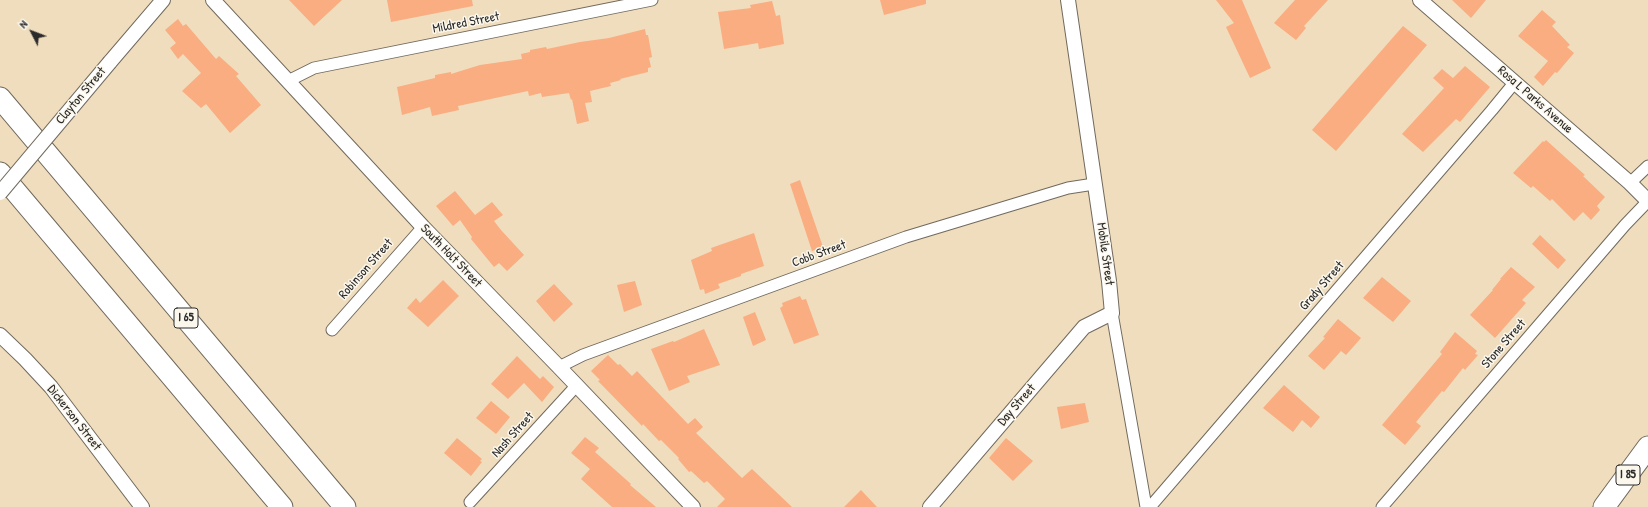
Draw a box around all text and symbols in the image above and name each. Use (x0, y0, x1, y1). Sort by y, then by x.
street label: Mildred Street (431, 9, 501, 37)
north arrow (12, 12, 52, 52)
text: N (16, 17, 30, 31)
street label: Rosa L Parks Avenue (1494, 63, 1576, 137)
street label: Clayton Street (53, 64, 109, 128)
street label: South Holt Street (417, 221, 485, 291)
street label: Mobile Street (1093, 222, 1117, 286)
street label: Robinson Street (336, 236, 396, 302)
street label: Cobb Street (790, 237, 848, 271)
street label: Grady Street (1296, 258, 1348, 314)
road number: I 65 (174, 308, 198, 328)
street label: Stone Street (1478, 316, 1530, 372)
street label: Day Street (995, 381, 1039, 429)
street label: Dickerson Street (44, 382, 104, 454)
street label: Nash Street (489, 409, 537, 461)
road number: I 85 (1616, 465, 1640, 485)

